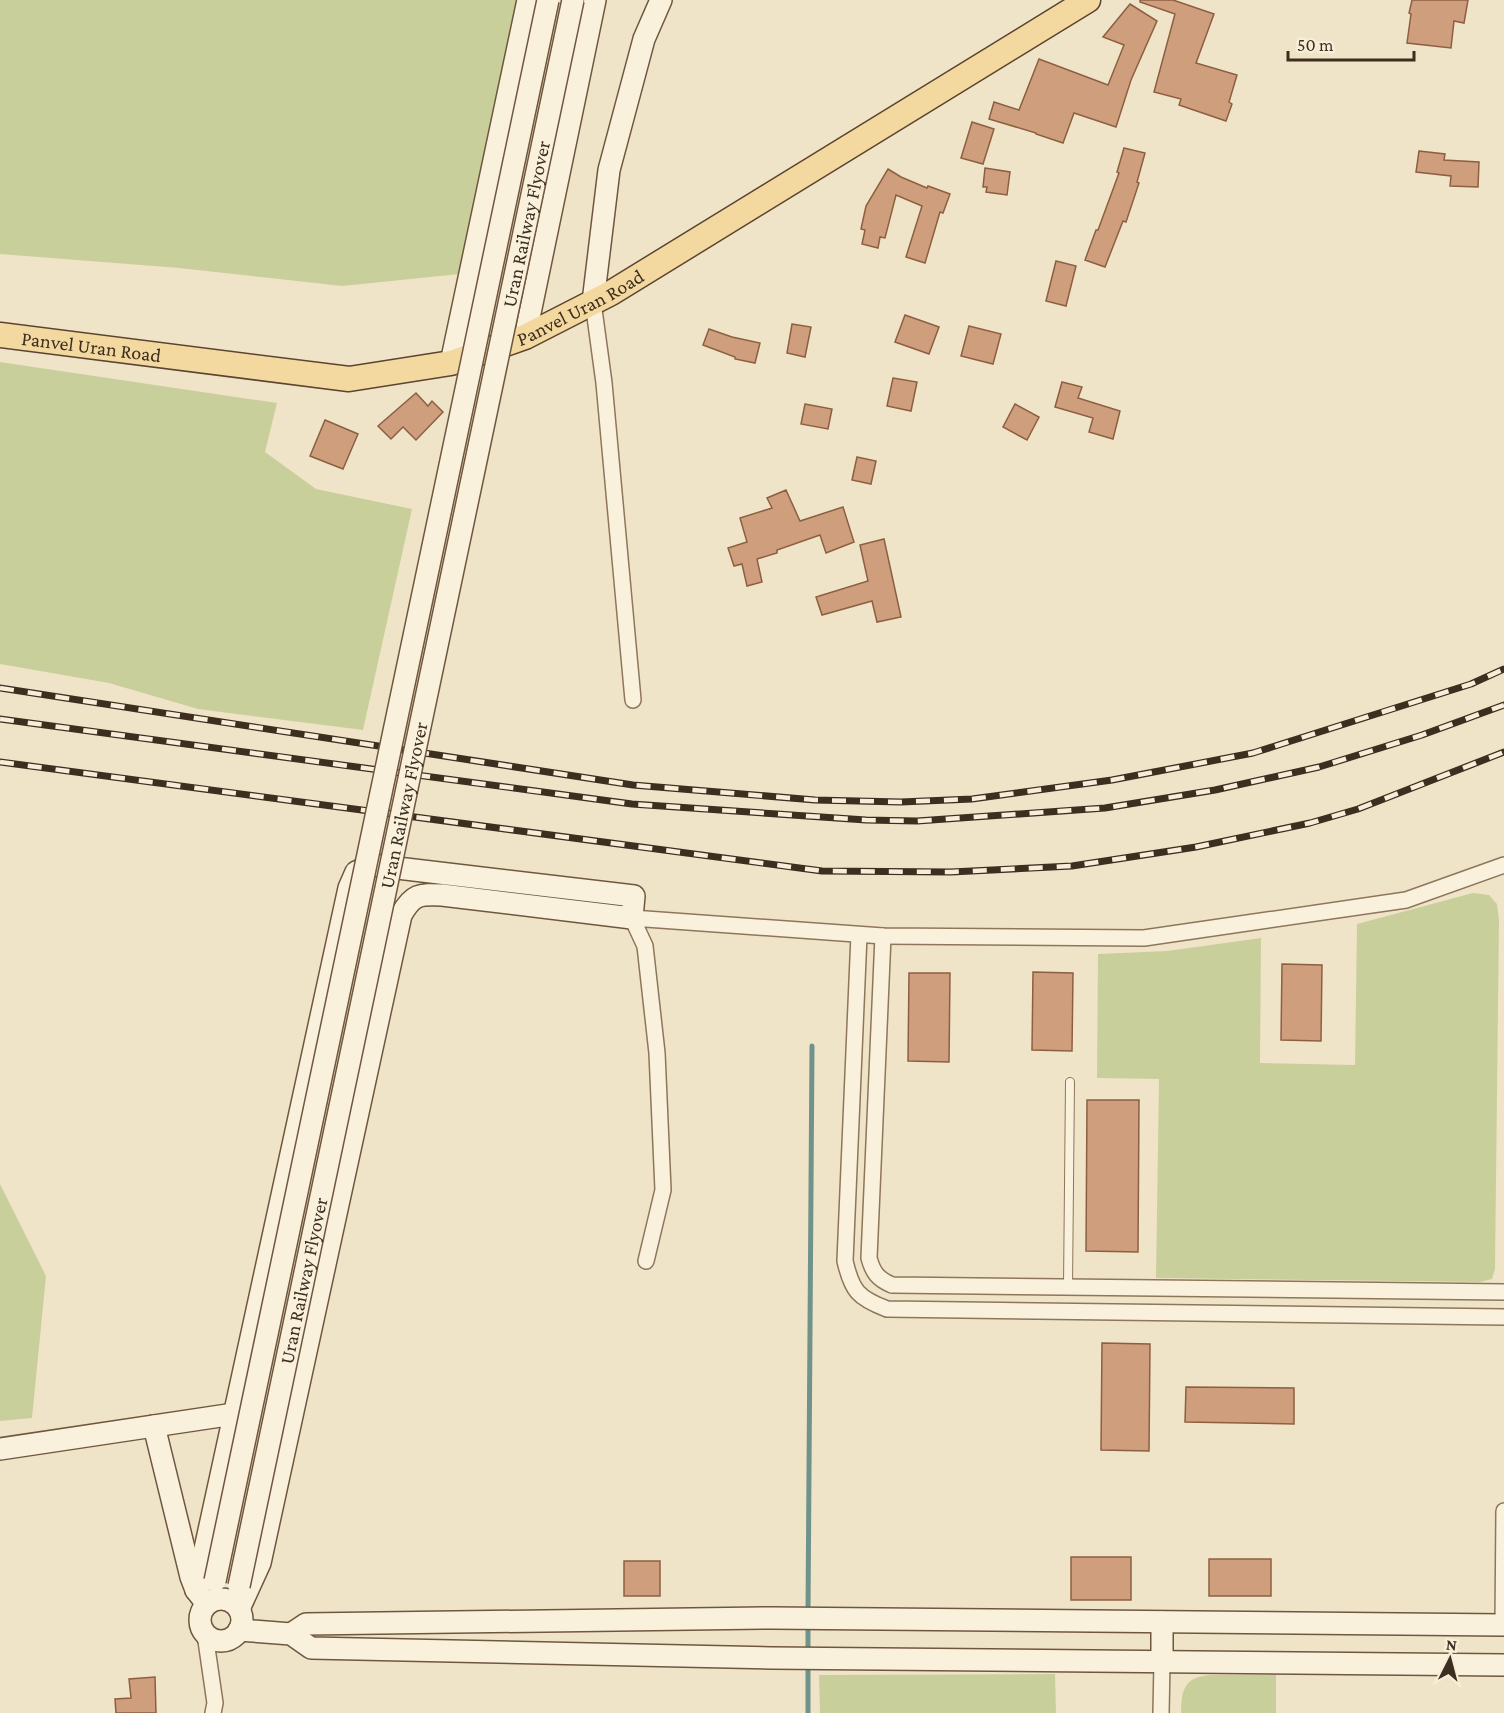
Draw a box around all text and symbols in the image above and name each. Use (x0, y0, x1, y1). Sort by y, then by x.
scale bar (1288, 24, 1414, 62)
text: 50 m (1297, 35, 1334, 55)
street label: Uran Railway Flyover (498, 138, 554, 309)
street label: Panvel Uran Road (514, 264, 648, 350)
street label: Panvel Uran Road (20, 327, 163, 366)
street label: Uran Railway Flyover (375, 720, 432, 891)
street label: Uran Railway Flyover (275, 1195, 332, 1366)
north arrow (1420, 1629, 1480, 1689)
text: N (1445, 1636, 1458, 1654)

